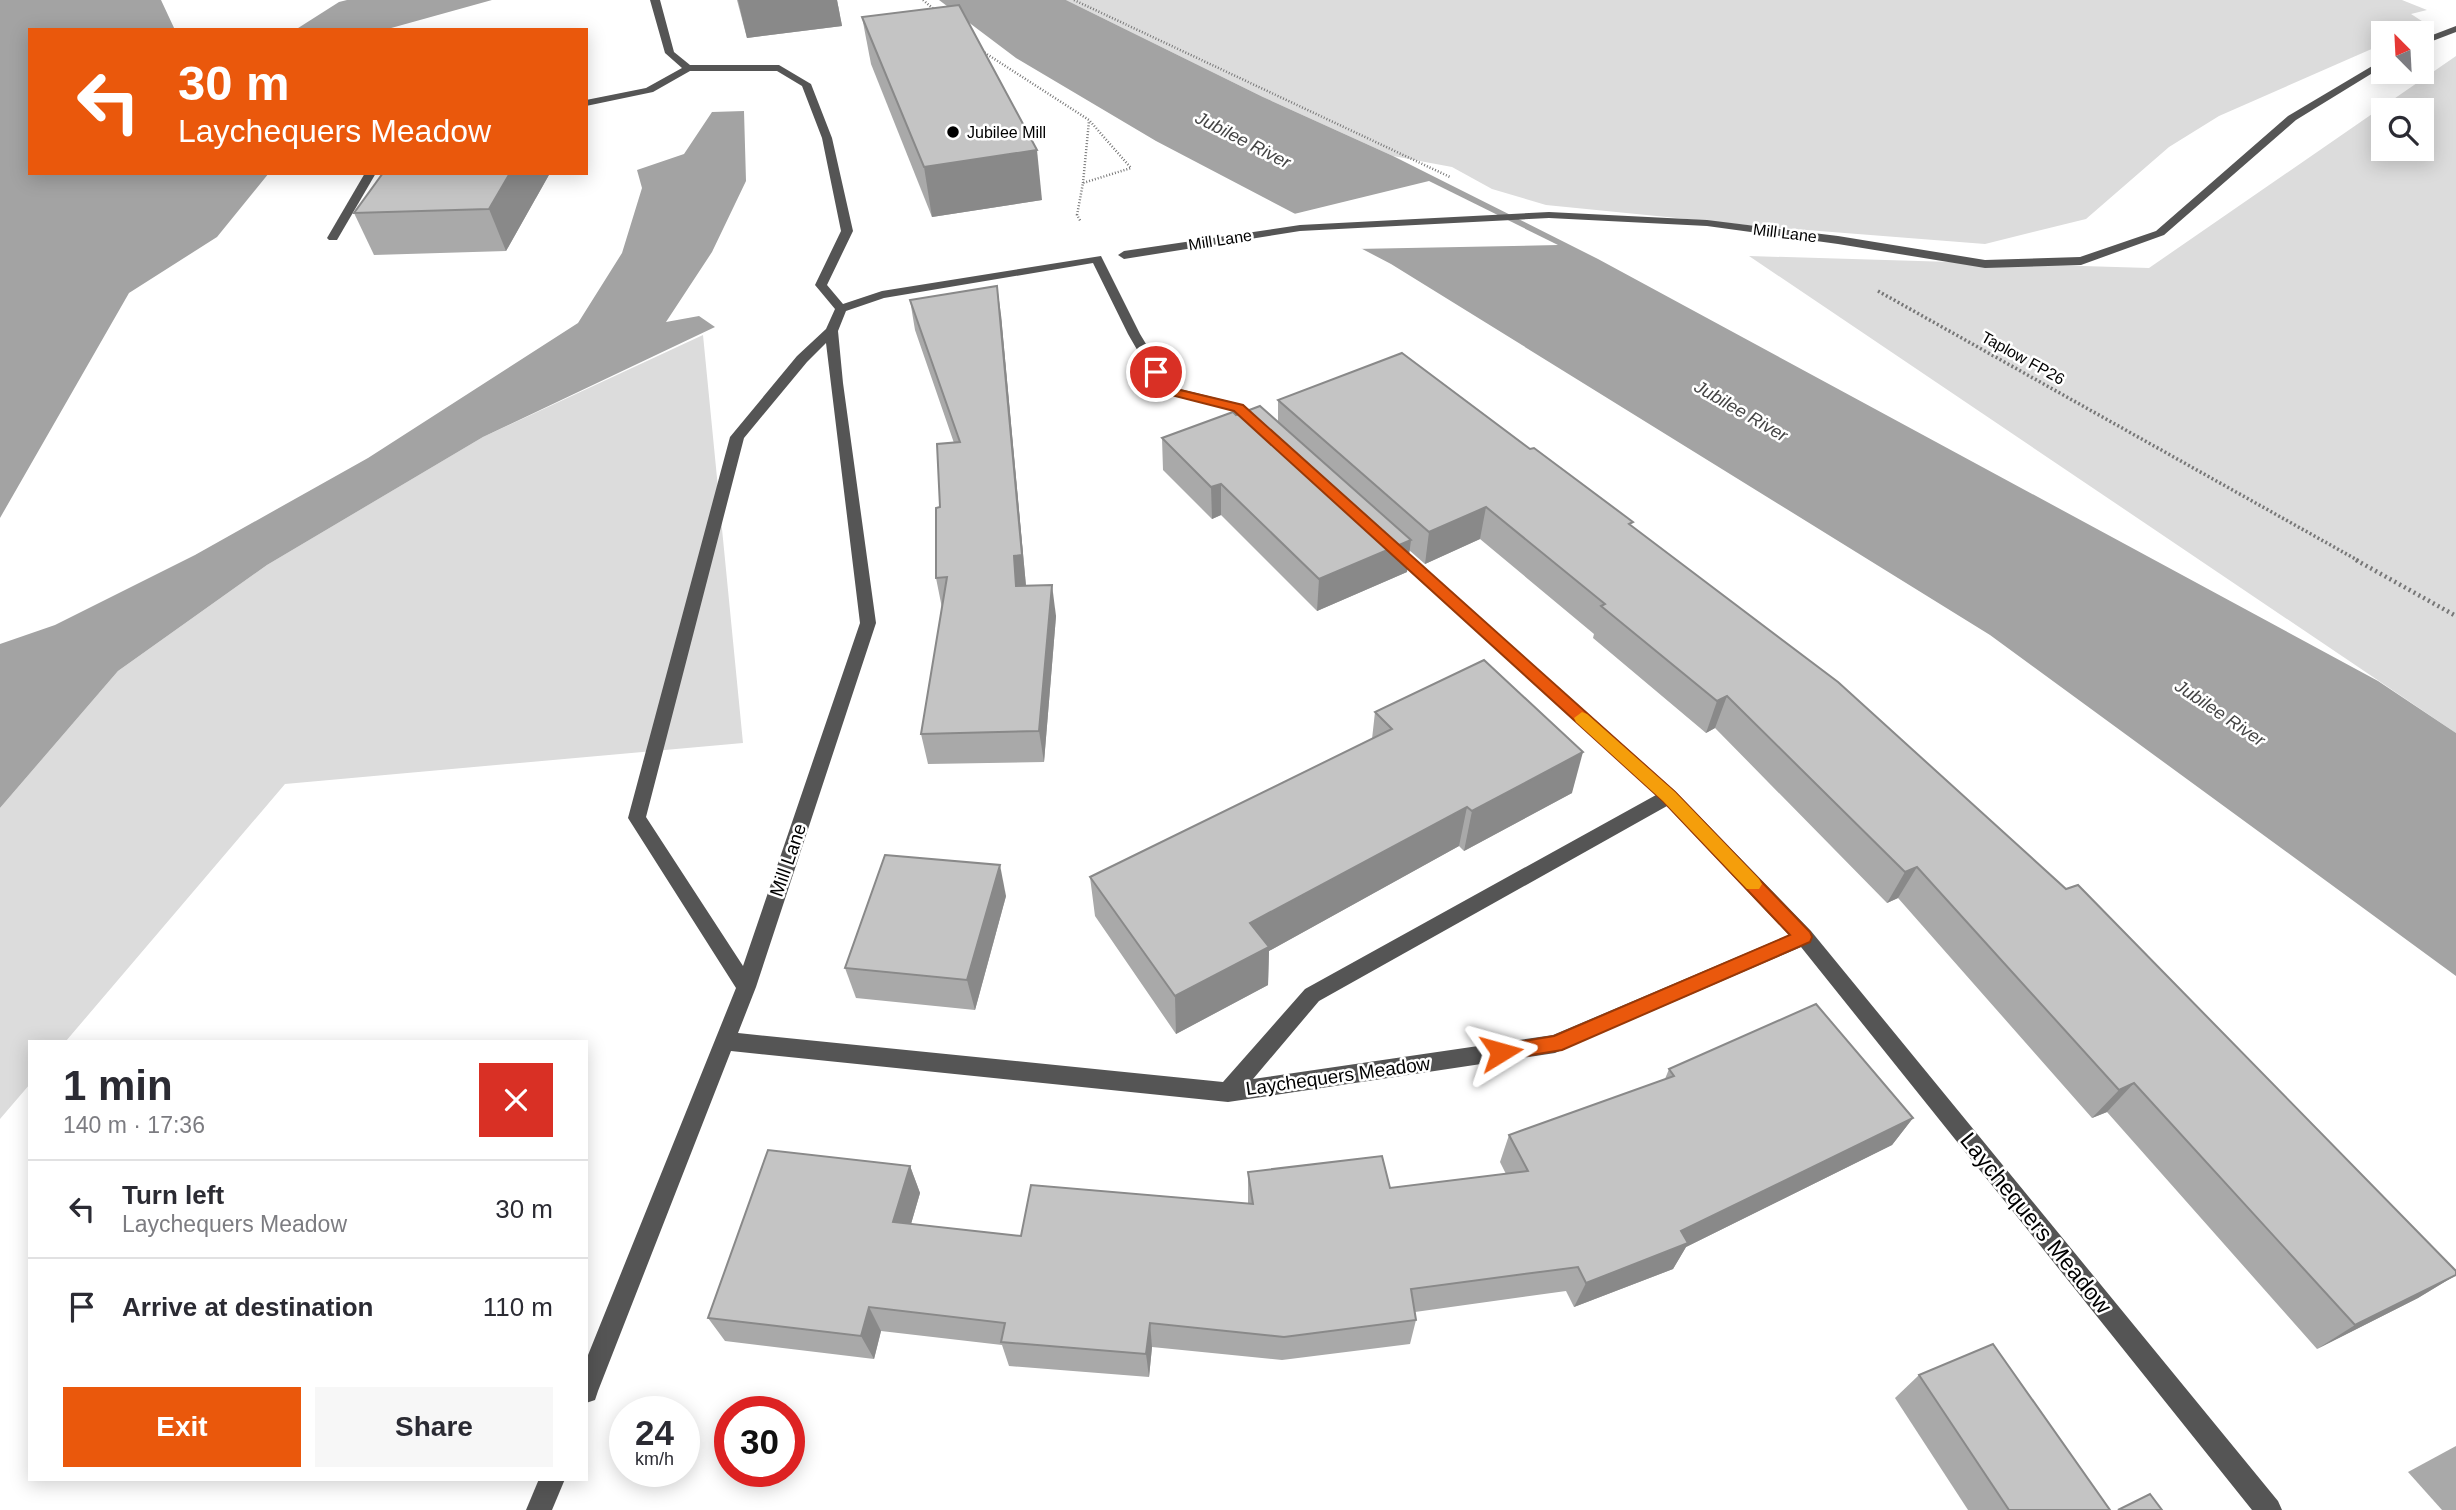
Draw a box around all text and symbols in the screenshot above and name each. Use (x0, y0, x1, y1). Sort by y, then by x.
north arrow (2371, 21, 2434, 84)
map controls (2371, 21, 2434, 161)
icon: left (63, 56, 154, 147)
text: 30 m (178, 56, 290, 110)
button: search (2371, 98, 2434, 161)
water label: Jubilee River (1191, 107, 1295, 173)
text: Laychequers Meadow (178, 113, 491, 149)
marker: Jubilee Mill (945, 124, 961, 140)
place label: Jubilee Mill (967, 124, 1046, 141)
street label: Mill Lane (1752, 221, 1818, 245)
street label: Mill Lane (1187, 227, 1253, 253)
street label: Taplow FP26 (1978, 328, 2068, 388)
pin (1126, 342, 1186, 402)
icon: arrive (1137, 353, 1175, 391)
water label: Jubilee River (1690, 376, 1792, 446)
water label: Jubilee River (2170, 675, 2270, 751)
street label: Mill Lane (766, 821, 810, 899)
position arrow (1464, 1015, 1538, 1089)
street label: Laychequers Meadow (1244, 1053, 1432, 1099)
text: 1 min (63, 1062, 173, 1109)
button: close (479, 1063, 553, 1137)
text: 140 m · 17:36 (63, 1112, 205, 1138)
street label: Laychequers Meadow (1955, 1127, 2117, 1319)
text: Turn left (122, 1180, 224, 1210)
icon: left (63, 1190, 101, 1228)
text: 30 m (495, 1194, 553, 1224)
text: Laychequers Meadow (122, 1211, 347, 1237)
icon: arrive (63, 1288, 101, 1326)
text: Arrive at destination (122, 1292, 373, 1322)
text: 110 m (483, 1292, 553, 1322)
button: Exit (63, 1387, 301, 1467)
button: Share (315, 1387, 553, 1467)
speed limit sign: 30 (714, 1396, 805, 1487)
text: 24 (635, 1413, 674, 1452)
text: km/h (635, 1449, 674, 1469)

